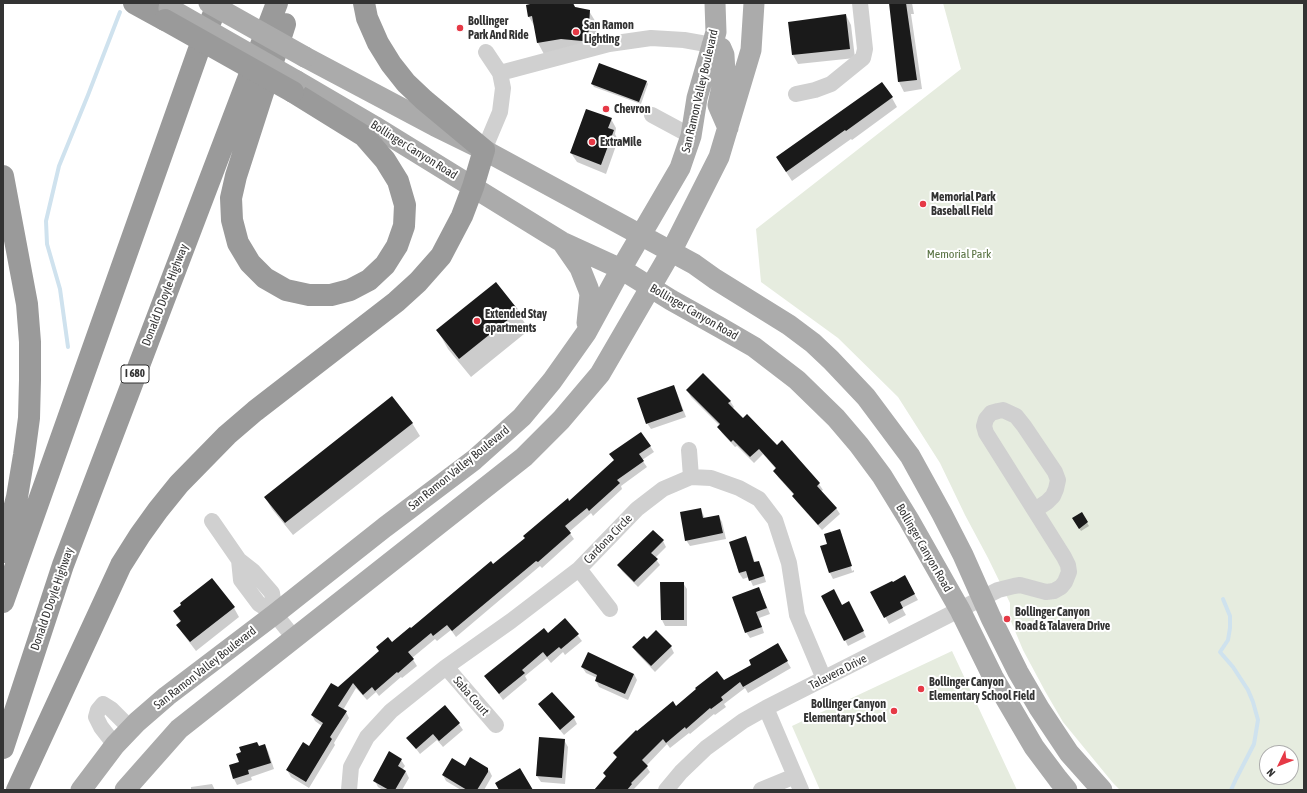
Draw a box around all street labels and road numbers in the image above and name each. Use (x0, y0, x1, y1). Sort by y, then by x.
street label: San Ramon Valley Boulevard (679, 28, 721, 154)
street label: Bollinger Canyon Road (368, 118, 460, 182)
street label: Donald D Doyle Highway (139, 242, 191, 348)
street label: Bollinger Canyon Road (647, 281, 741, 343)
road number: I 680 (121, 365, 149, 383)
street label: San Ramon Valley Boulevard (406, 423, 512, 513)
street label: Bollinger Canyon Road (893, 501, 955, 595)
street label: Cardona Circle (581, 511, 635, 567)
street label: Donald D Doyle Highway (28, 546, 76, 652)
street label: San Ramon Valley Boulevard (151, 624, 259, 712)
street label: Talavera Drive (807, 651, 869, 693)
street label: Saba Court (450, 673, 492, 719)

